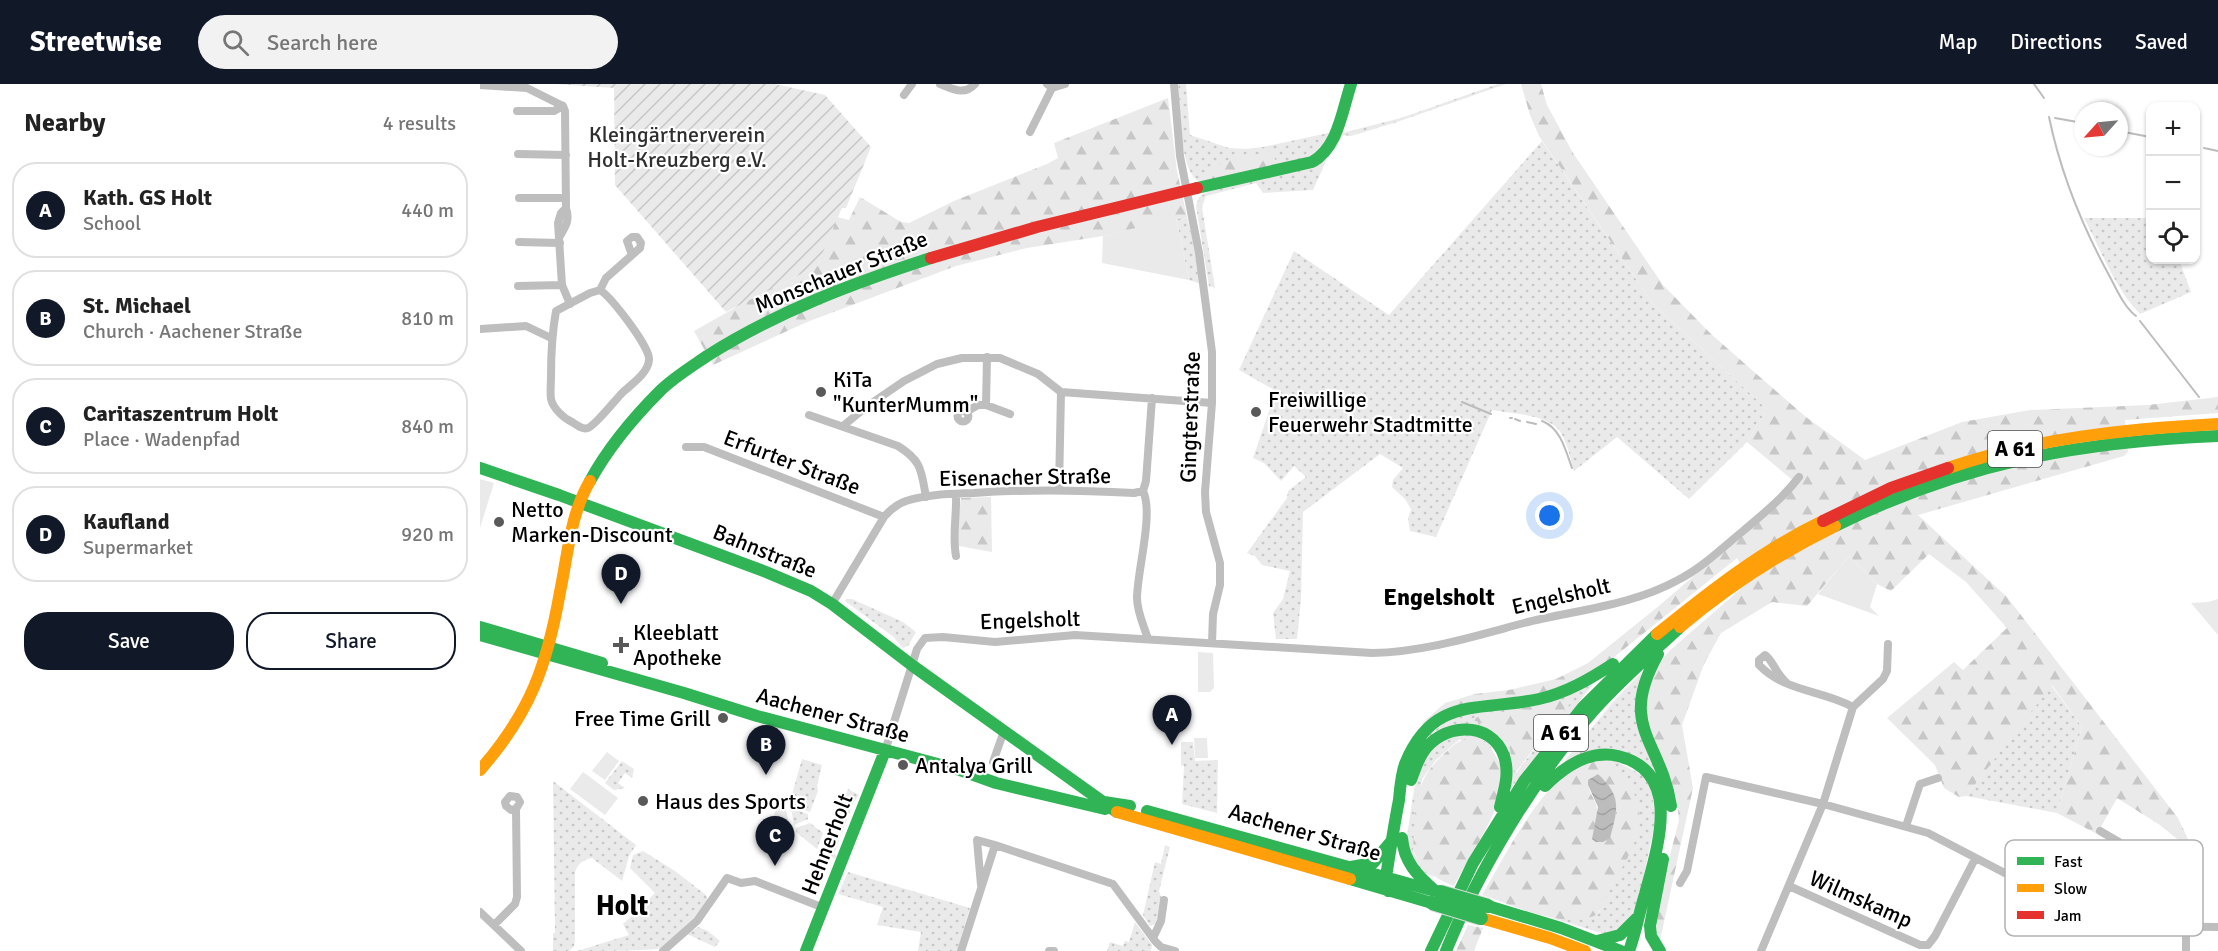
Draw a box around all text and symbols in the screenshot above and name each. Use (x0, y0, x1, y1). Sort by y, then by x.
search box (198, 15, 618, 69)
text: Streetwise (30, 25, 162, 59)
icon: search (219, 26, 252, 59)
text: Search here (267, 29, 378, 56)
text: Map (1939, 29, 1977, 55)
text: Directions (2010, 29, 2102, 55)
text: Saved (2135, 29, 2188, 55)
north arrow (2074, 102, 2128, 156)
map controls (2146, 102, 2200, 264)
button: + (2146, 102, 2200, 156)
text: Nearby (24, 107, 105, 139)
text: 4 results (383, 111, 456, 136)
park label: Kleingärtnerverein Holt-Kreuzberg e.V. (587, 121, 767, 173)
button: − (2146, 156, 2200, 210)
text: Kath. GS Holt (83, 184, 212, 211)
text: A (39, 198, 52, 223)
text: 440 m (401, 198, 454, 223)
button: locate (2146, 210, 2200, 264)
text: School (83, 211, 141, 236)
street label: Monschauer Straße (751, 225, 931, 319)
text: St. Michael (83, 292, 191, 319)
text: B (39, 306, 52, 331)
text: 810 m (401, 306, 454, 331)
text: Church · Aachener Straße (83, 319, 302, 344)
street label: Gingterstraße (1174, 351, 1206, 483)
place label: KiTa "KunterMumm" (833, 366, 978, 418)
marker: KiTa "KunterMumm" (814, 385, 828, 399)
place label: Freiwillige Feuerwehr Stadtmitte (1268, 386, 1473, 438)
text: Caritaszentrum Holt (83, 400, 278, 427)
marker: Freiwillige Feuerwehr Stadtmitte (1249, 405, 1263, 419)
text: C (39, 414, 52, 439)
text: 840 m (401, 414, 454, 439)
street label: Erfurter Straße (720, 424, 864, 500)
text: Place · Wadenpfad (83, 427, 240, 452)
road number: A 61 (1988, 431, 2042, 467)
street label: Eisenacher Straße (939, 462, 1111, 492)
place label: Netto Marken-Discount (511, 496, 673, 548)
your location (1535, 501, 1564, 530)
text: Kaufland (83, 508, 170, 535)
marker: Netto Marken-Discount (492, 515, 506, 529)
street label: Bahnstraße (709, 518, 821, 584)
text: D (39, 522, 52, 547)
text: 920 m (401, 522, 454, 547)
text: Supermarket (83, 535, 193, 560)
pin: D (602, 554, 640, 604)
street label: Engelsholt (1509, 571, 1613, 620)
district label: Engelsholt (1383, 582, 1495, 612)
street label: Engelsholt (979, 605, 1081, 635)
button: Save (24, 612, 234, 670)
button: Share (246, 612, 456, 670)
place label: Kleeblatt Apotheke (633, 619, 722, 671)
marker: Kleeblatt Apotheke (614, 638, 628, 652)
street label: Aachener Straße (753, 682, 913, 748)
pin: A (1152, 696, 1192, 745)
place label: Free Time Grill (574, 705, 711, 732)
marker: Free Time Grill (716, 711, 730, 725)
road number: A 61 (1534, 715, 1588, 751)
pin: B (746, 726, 786, 775)
place label: Antalya Grill (915, 752, 1033, 779)
marker: Antalya Grill (896, 758, 910, 772)
place label: Haus des Sports (655, 788, 806, 815)
street label: Hehnerholt (795, 789, 859, 898)
marker: Haus des Sports (636, 794, 650, 808)
street label: Aachener Straße (1226, 797, 1384, 867)
pin: C (756, 816, 794, 866)
legend (2005, 840, 2203, 936)
text: Fast (2054, 852, 2083, 872)
street label: Wilmskamp (1805, 864, 1917, 934)
text: Slow (2054, 879, 2088, 899)
district label: Holt (596, 889, 649, 923)
text: Jam (2054, 906, 2082, 926)

